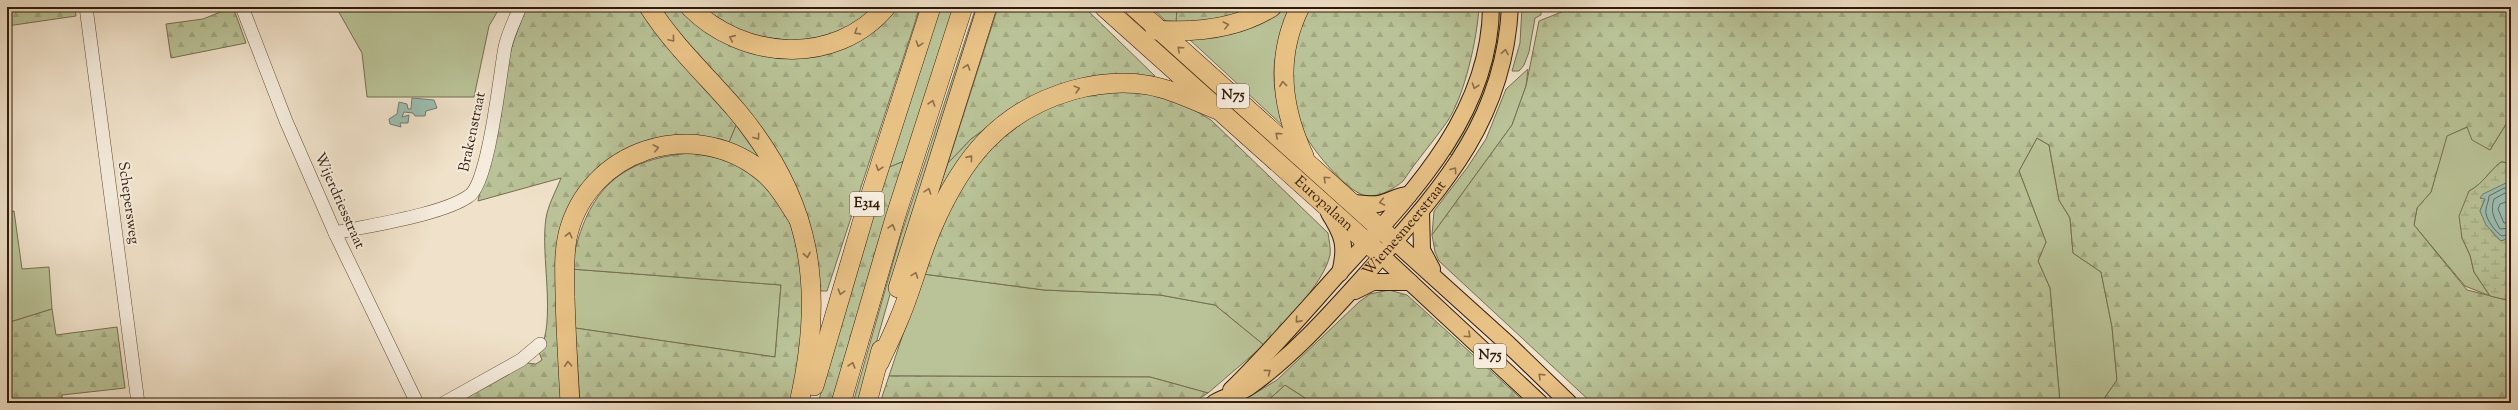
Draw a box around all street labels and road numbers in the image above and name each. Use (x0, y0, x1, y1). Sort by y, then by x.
road number: N75 (1217, 84, 1249, 108)
street label: Brakenstraat (454, 90, 492, 174)
street label: Wijerdriesstraat (308, 150, 370, 252)
street label: Schepersweg (112, 160, 144, 246)
street label: Europalaan (1289, 171, 1358, 236)
street label: Wiemesmeerstraat (1358, 177, 1451, 281)
road number: E314 (850, 192, 884, 216)
road number: N75 (1474, 344, 1506, 368)

